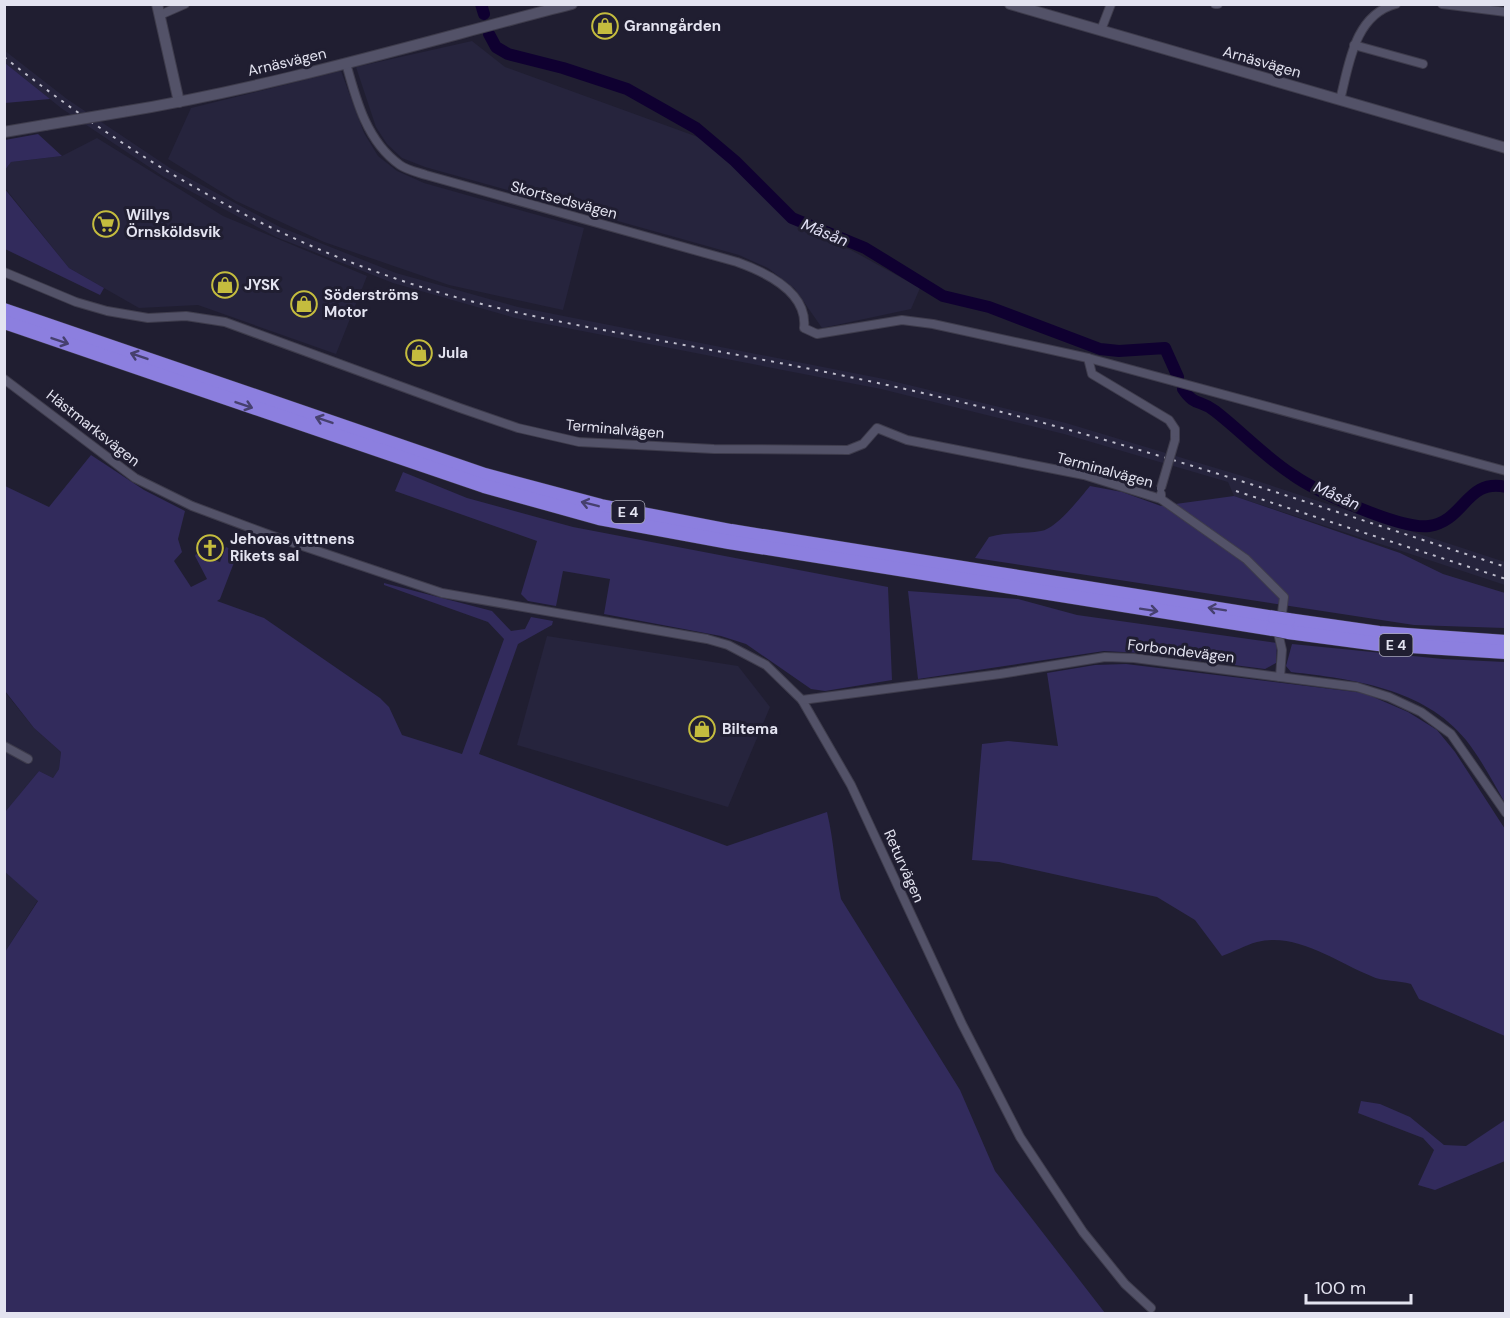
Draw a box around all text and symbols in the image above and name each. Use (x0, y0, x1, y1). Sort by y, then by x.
shop icon: Granngården (590, 11, 620, 41)
place label: Granngården (624, 16, 721, 36)
street label: Arnäsvägen (1221, 41, 1303, 83)
street label: Arnäsvägen (246, 43, 328, 81)
street label: Skortsedsvägen (509, 176, 619, 224)
place label: Willys Örnsköldsvik (126, 205, 221, 242)
supermarket icon: Willys Örnsköldsvik (91, 209, 121, 239)
water label: Måsån (798, 214, 851, 251)
shop icon: JYSK (210, 270, 240, 300)
place label: JYSK (244, 275, 280, 295)
place label: Söderströms Motor (324, 285, 419, 322)
shop icon: Söderströms Motor (289, 289, 319, 319)
one-way arrow (50, 337, 69, 348)
shop icon: Jula (404, 338, 434, 368)
place label: Jula (438, 343, 468, 363)
one-way arrow (130, 350, 149, 361)
street label: Hästmarksvägen (42, 385, 144, 471)
one-way arrow (234, 400, 253, 411)
one-way arrow (315, 413, 334, 424)
street label: Terminalvägen (565, 415, 665, 443)
street label: Terminalvägen (1055, 448, 1155, 492)
water label: Måsån (1310, 476, 1363, 515)
one-way arrow (580, 497, 599, 509)
road number: E 4 (612, 501, 644, 523)
place label: Jehovas vittnens Rikets sal (230, 529, 355, 566)
church icon: Jehovas vittnens Rikets sal (195, 533, 225, 563)
one-way arrow (1207, 603, 1227, 614)
one-way arrow (1138, 604, 1158, 615)
road number: E 4 (1380, 634, 1412, 656)
street label: Forbondevägen (1126, 635, 1236, 667)
shop icon: Biltema (687, 714, 717, 744)
place label: Biltema (722, 719, 778, 739)
street label: Returvägen (879, 826, 929, 906)
scale bar (1306, 1267, 1411, 1305)
text: 100 m (1315, 1276, 1366, 1300)

